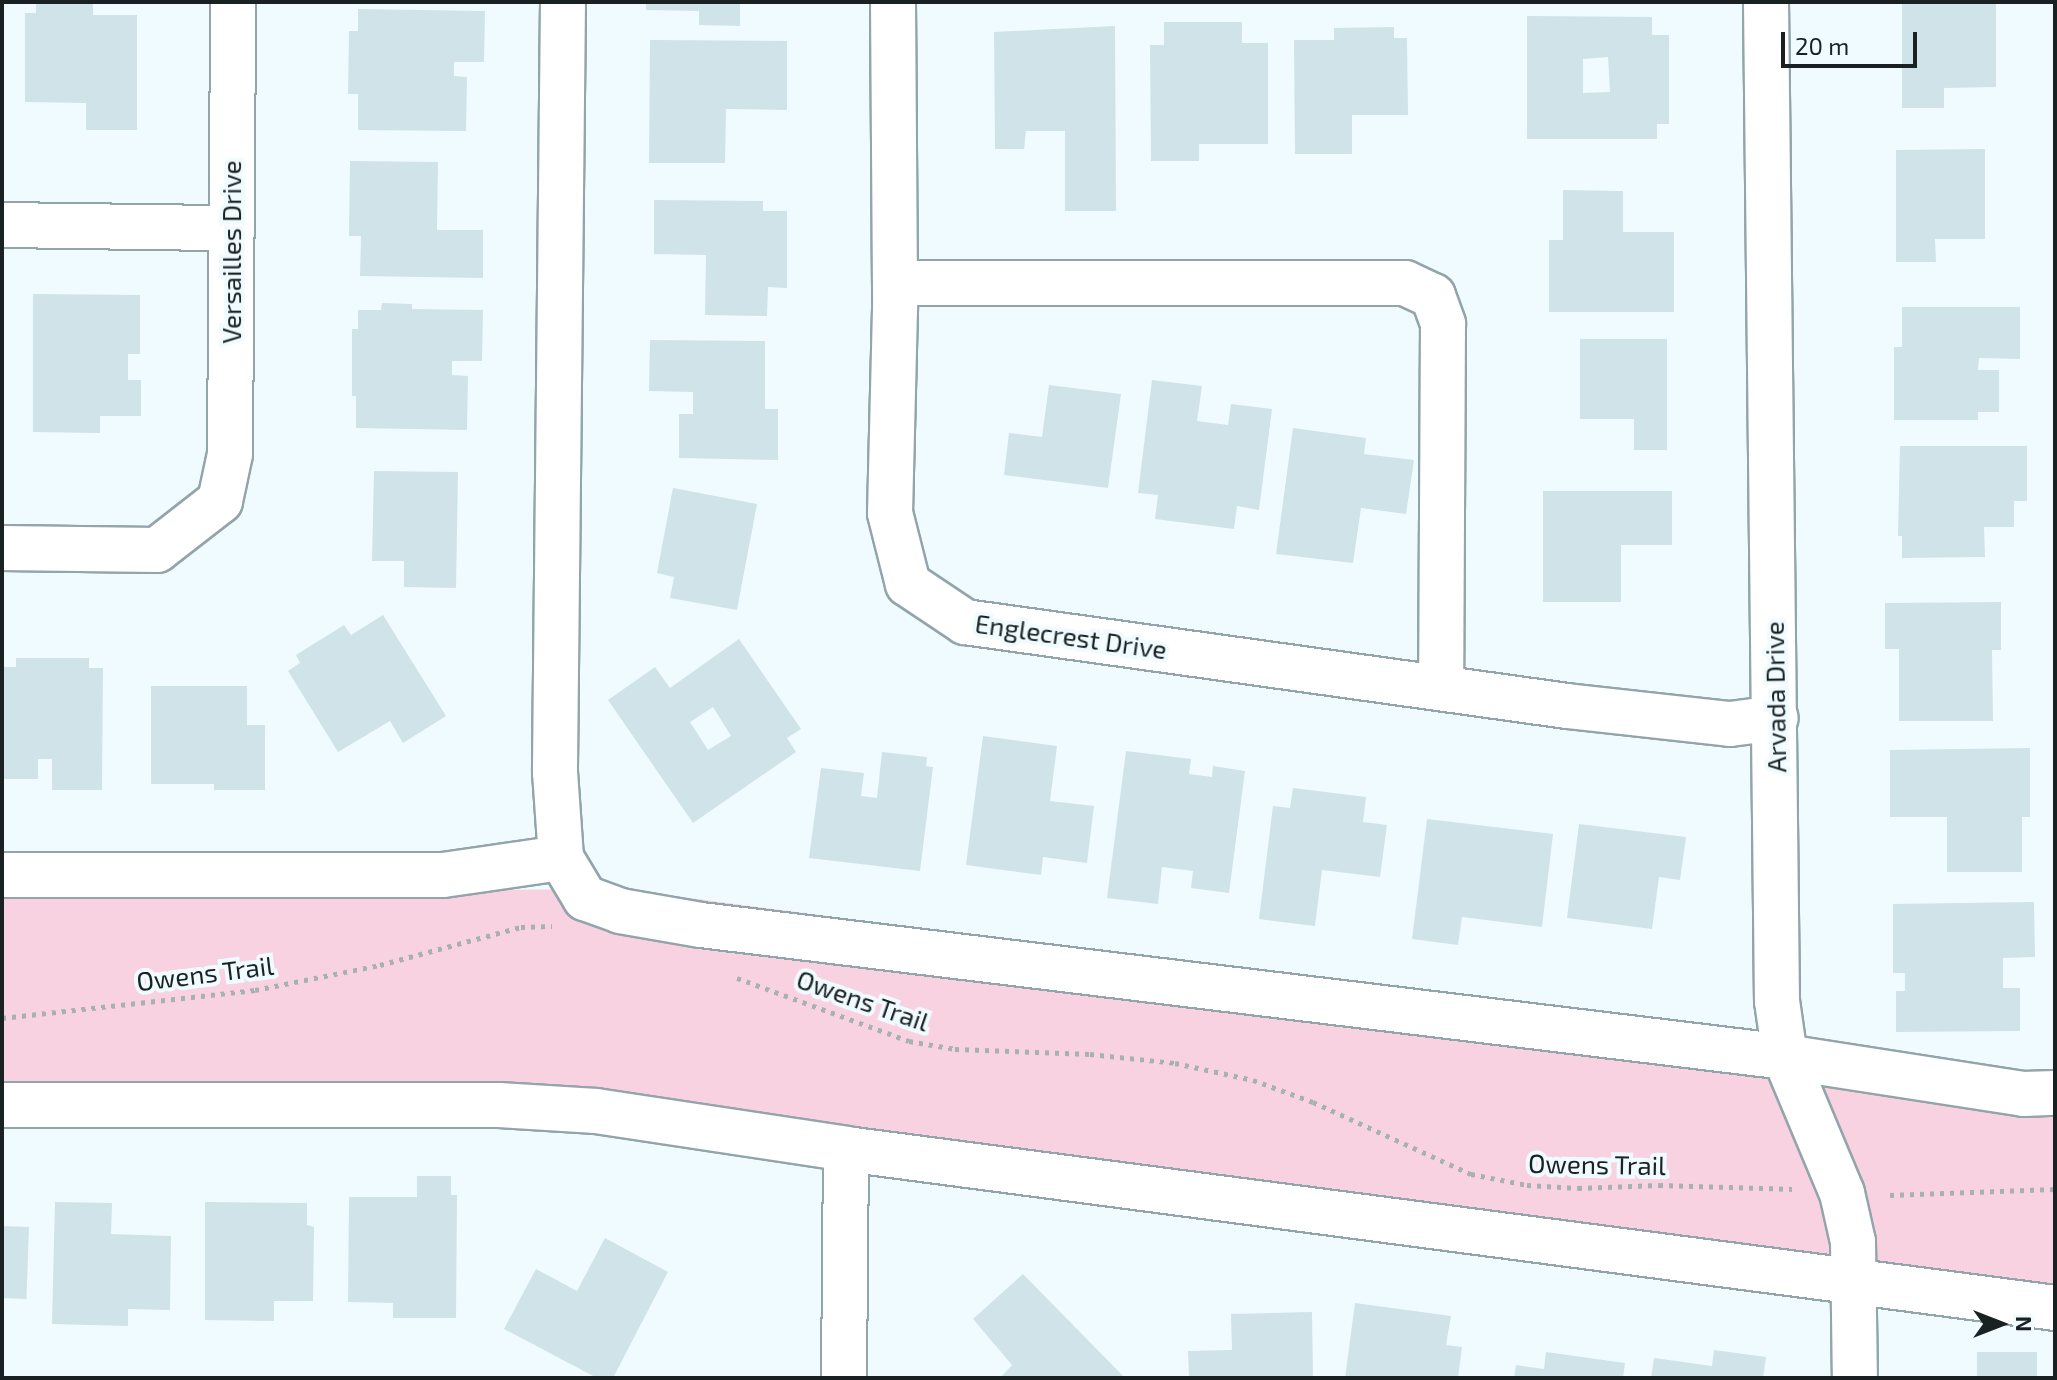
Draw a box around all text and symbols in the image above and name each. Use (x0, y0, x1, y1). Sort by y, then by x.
scale bar (1785, 16, 1921, 66)
text: 20 m (1795, 31, 1849, 60)
street label: Versailles Drive (215, 160, 247, 344)
street label: Englecrest Drive (973, 607, 1169, 665)
street label: Arvada Drive (1758, 621, 1792, 773)
street label: Owens Trail (134, 949, 276, 997)
street label: Owens Trail (793, 963, 933, 1037)
street label: Owens Trail (1528, 1147, 1666, 1181)
north arrow (1961, 1284, 2041, 1364)
text: N (2012, 1316, 2038, 1332)

